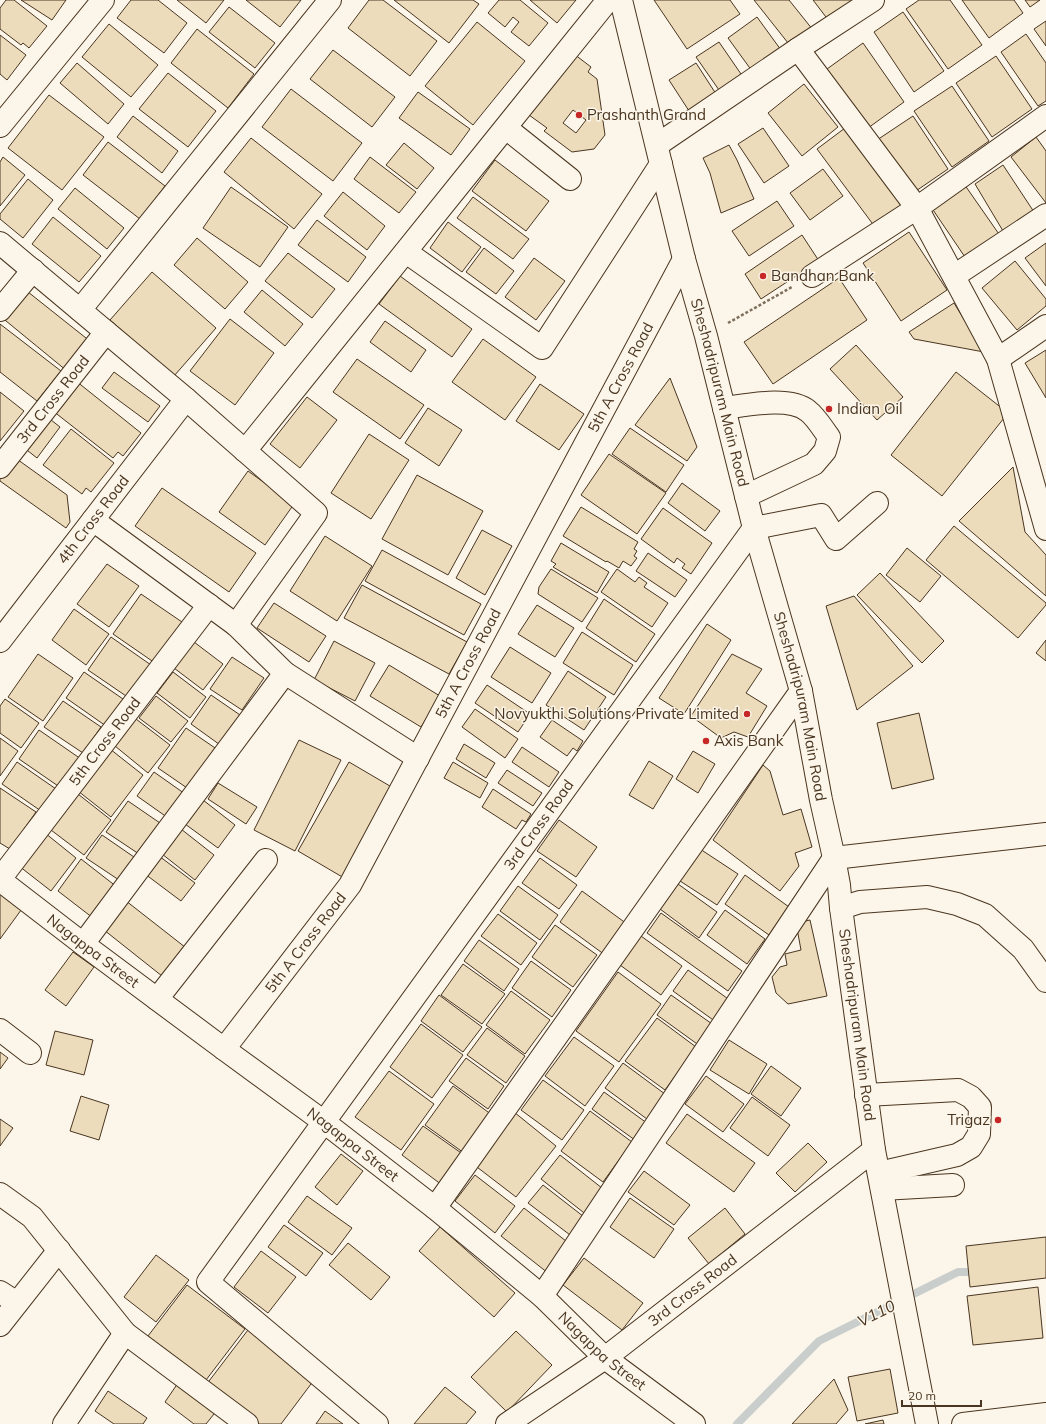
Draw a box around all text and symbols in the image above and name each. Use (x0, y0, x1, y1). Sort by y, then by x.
place label: Prashanth Grand (587, 105, 706, 124)
marker: Prashanth Grand (574, 110, 584, 120)
place label: Bandhan Bank (771, 266, 874, 285)
marker: Bandhan Bank (758, 271, 768, 281)
street label: Sheshadripuram Main Road (687, 296, 753, 489)
street label: 5th A Cross Road (583, 319, 657, 436)
street label: 3rd Cross Road (12, 351, 93, 447)
place label: Indian Oil (837, 399, 903, 418)
marker: Indian Oil (824, 404, 834, 414)
street label: 4th Cross Road (53, 471, 133, 568)
street label: 5th A Cross Road (431, 605, 505, 721)
street label: Sheshadripuram Main Road (770, 609, 831, 803)
street label: 5th Cross Road (65, 693, 144, 789)
place label: Novyukthi Solutions Private Limited (494, 704, 739, 723)
marker: Novyukthi Solutions Private Limited (742, 709, 752, 719)
place label: Axis Bank (714, 731, 784, 750)
marker: Axis Bank (701, 736, 711, 746)
street label: 3rd Cross Road (499, 776, 578, 874)
street label: 5th A Cross Road (261, 888, 350, 997)
street label: Nagappa Street (43, 910, 143, 992)
street label: Sheshadripuram Main Road (835, 928, 880, 1122)
street label: Nagappa Street (303, 1103, 403, 1185)
place label: Trigaz (947, 1110, 990, 1129)
marker: Trigaz (993, 1115, 1003, 1125)
street label: 3rd Cross Road (644, 1250, 741, 1330)
water label: V110 (854, 1295, 899, 1331)
street label: Nagappa Street (554, 1307, 650, 1394)
scale bar (902, 1382, 981, 1408)
text: 20 m (908, 1388, 936, 1403)

